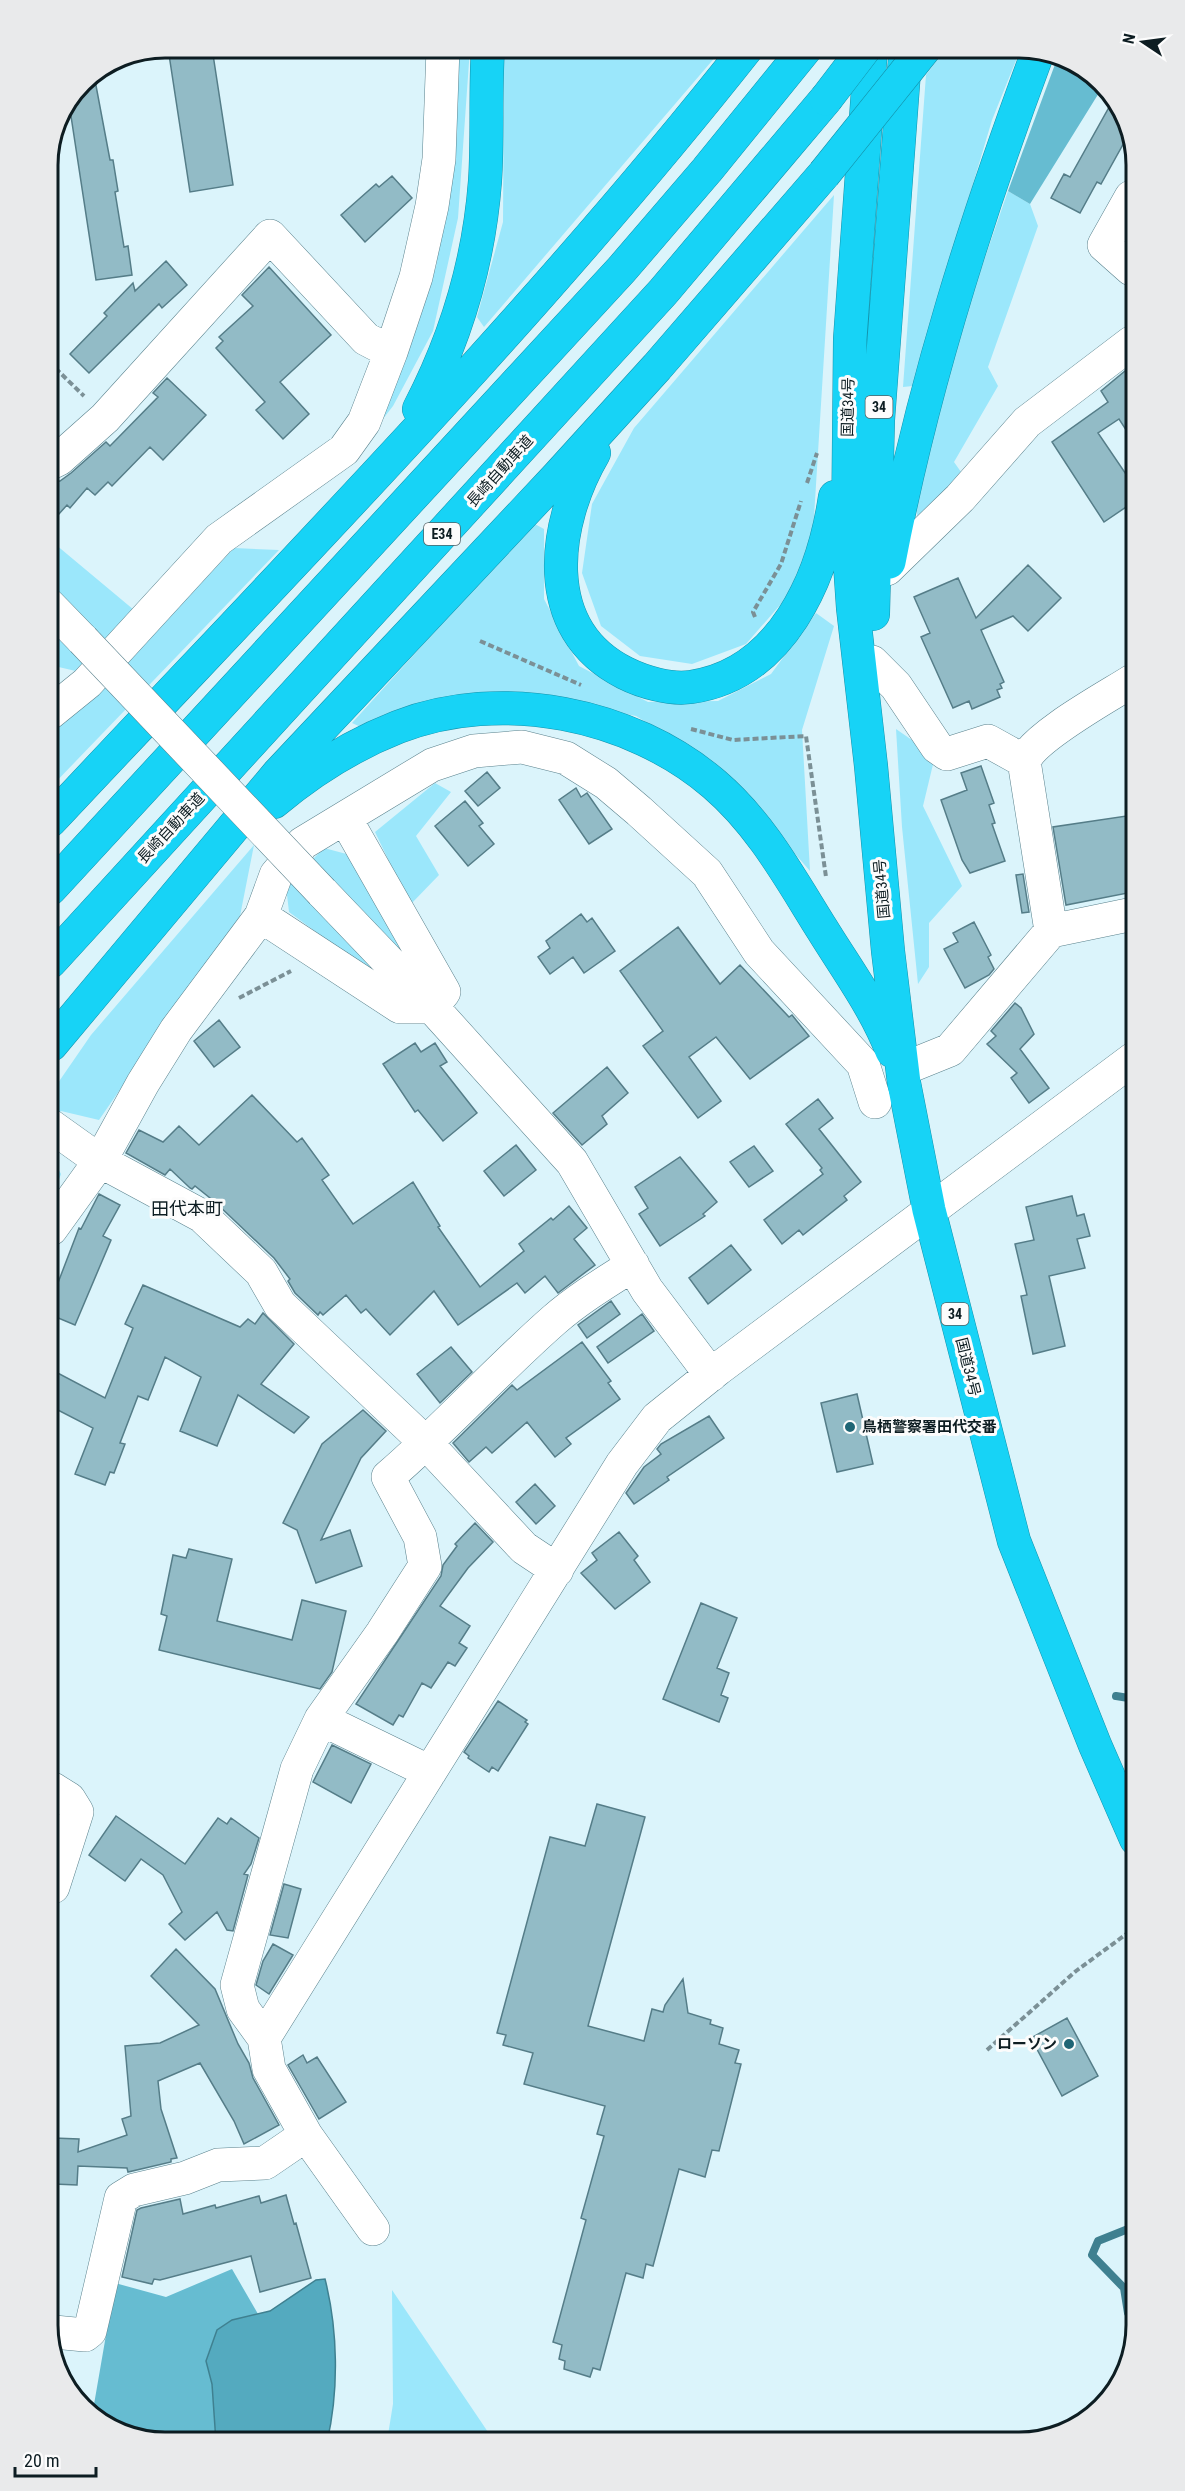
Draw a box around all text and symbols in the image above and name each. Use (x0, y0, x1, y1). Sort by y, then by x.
north arrow (1113, 12, 1173, 72)
text: N (1119, 32, 1139, 46)
street label: 国道34号 (838, 377, 858, 437)
road number: 34 (866, 396, 892, 418)
street label: 長崎自動車道 (463, 432, 537, 510)
road number: E34 (424, 523, 460, 545)
street label: 長崎自動車道 (134, 789, 208, 867)
street label: 国道34号 (870, 858, 894, 920)
district label: 田代本町 (151, 1198, 223, 1219)
road number: 34 (942, 1303, 968, 1325)
street label: 国道34号 (952, 1336, 984, 1398)
place label: 鳥栖警察署田代交番 (862, 1418, 997, 1436)
marker: 鳥栖警察署田代交番 (843, 1420, 857, 1434)
place label: ローソン (997, 2035, 1057, 2053)
marker: ローソン (1062, 2037, 1076, 2051)
scale bar (15, 2440, 96, 2478)
text: 20 m (24, 2450, 59, 2471)

